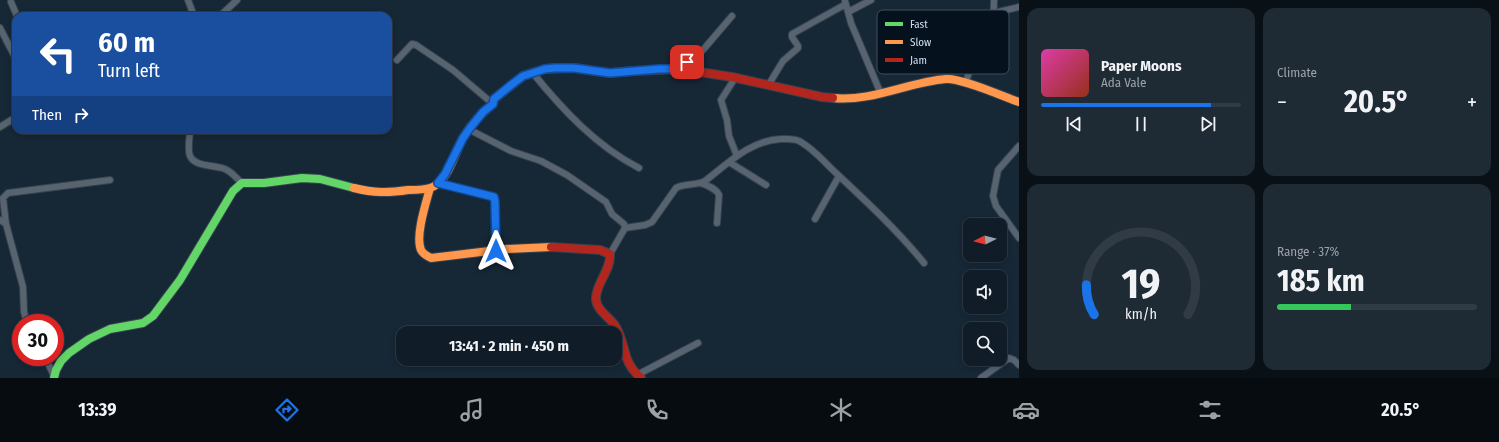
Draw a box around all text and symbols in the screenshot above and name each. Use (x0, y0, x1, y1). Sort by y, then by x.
legend (877, 10, 1009, 74)
text: Fast (910, 18, 928, 31)
text: 60 m (98, 26, 155, 59)
icon: left (32, 28, 84, 80)
text: Slow (910, 36, 931, 49)
pin (670, 45, 704, 79)
icon: arrive (676, 51, 698, 73)
text: Jam (910, 54, 927, 67)
text: Paper Moons (1101, 57, 1182, 75)
text: Turn left (98, 60, 160, 82)
text: Climate (1277, 65, 1317, 80)
text: Ada Vale (1101, 75, 1146, 90)
text: 20.5° (1344, 84, 1410, 120)
text: − (1277, 89, 1287, 116)
text: + (1467, 89, 1477, 116)
icon: right (70, 104, 92, 126)
text: Then (32, 106, 62, 124)
icon: previous (1063, 113, 1085, 135)
icon: pause (1130, 113, 1152, 135)
icon: next (1197, 113, 1219, 135)
north arrow (963, 218, 1007, 262)
map controls (963, 218, 1007, 366)
position arrow (475, 230, 517, 272)
text: Range · 37% (1277, 244, 1339, 259)
text: 19 (1121, 259, 1161, 309)
text: 185 km (1277, 263, 1365, 299)
button: sound (963, 270, 1007, 314)
text: km/h (1125, 306, 1157, 323)
speed limit sign: 30 (12, 314, 64, 366)
button: search (963, 322, 1007, 366)
text: 13:41 · 2 min · 450 m (449, 337, 569, 355)
icon: directions (273, 396, 301, 424)
icon: music (458, 396, 486, 424)
icon: phone (643, 396, 671, 424)
icon: climate (827, 396, 855, 424)
icon: car (1012, 396, 1040, 424)
icon: filters (1196, 396, 1224, 424)
text: 13:39 (78, 399, 117, 421)
text: 20.5° (1381, 399, 1421, 421)

